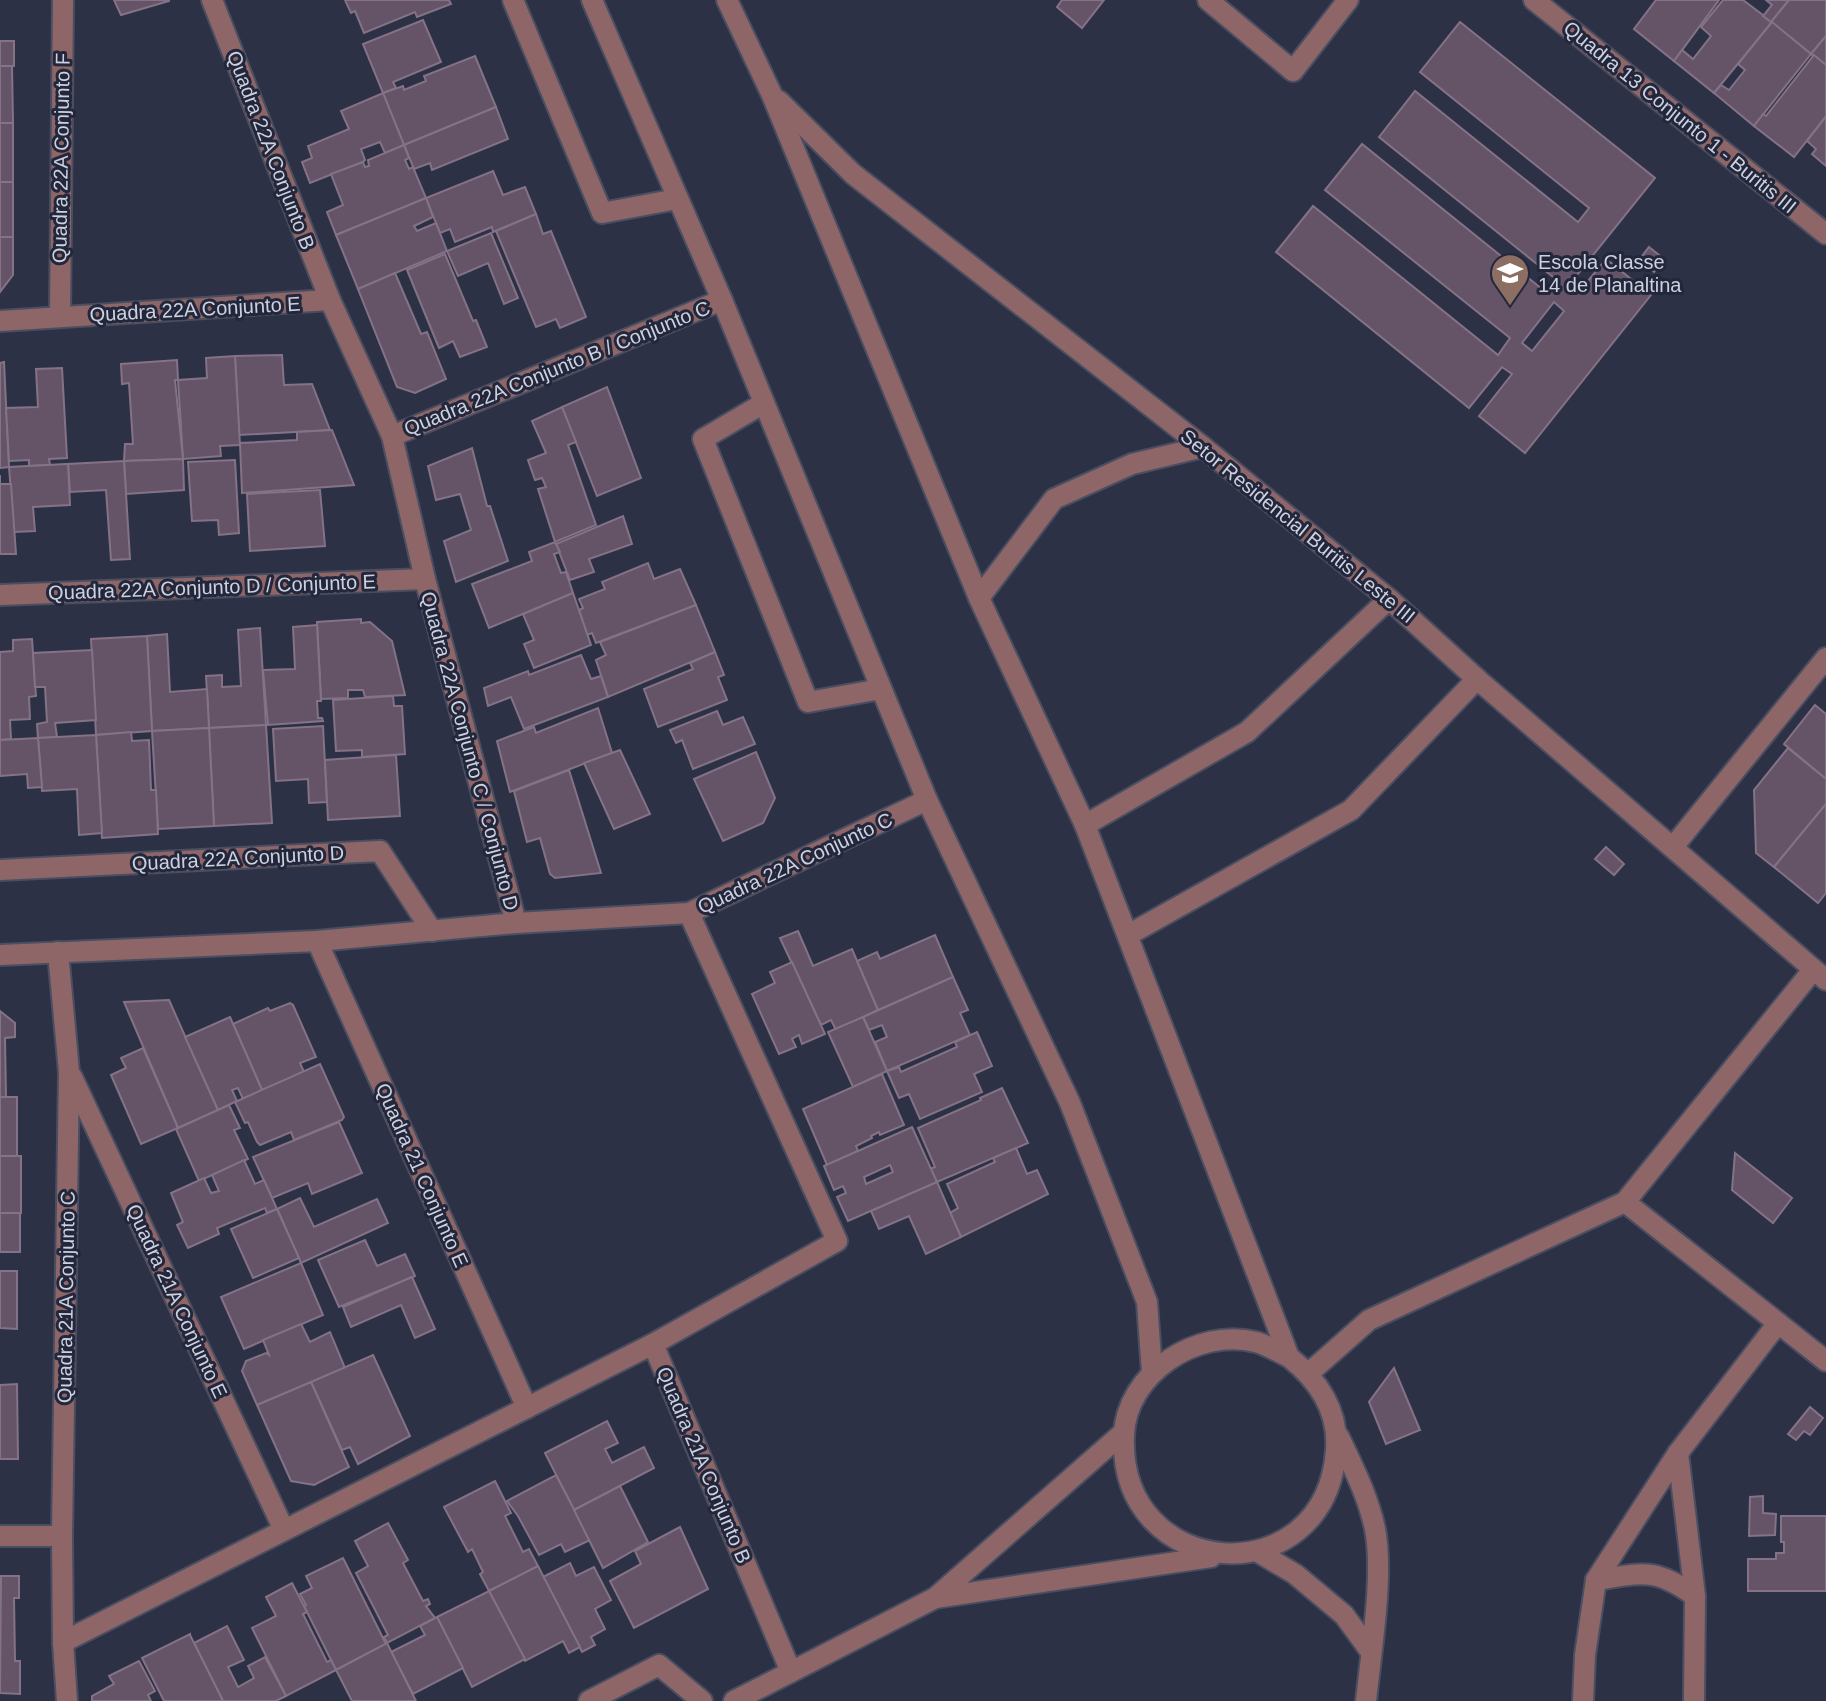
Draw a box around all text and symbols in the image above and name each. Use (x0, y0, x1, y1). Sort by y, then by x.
street label: Quadra 13 Conjunto 1 - Buritis III (1559, 16, 1801, 218)
street label: Quadra 22A Conjunto B (223, 47, 319, 253)
street label: Quadra 22A Conjunto F (48, 53, 74, 263)
place label: Escola Classe 14 de Planaltina (1538, 251, 1682, 296)
school or university icon: Escola Classe 14 de Planaltina (1489, 252, 1531, 307)
street label: Quadra 22A Conjunto E (89, 292, 301, 326)
street label: Quadra 22A Conjunto B / Conjunto C (401, 296, 713, 440)
street label: Setor Residencial Buritis Leste III (1177, 425, 1419, 627)
street label: Quadra 22A Conjunto D / Conjunto E (48, 570, 376, 604)
street label: Quadra 22A Conjunto C / Conjunto D (417, 589, 523, 913)
street label: Quadra 22A Conjunto C (694, 808, 896, 918)
street label: Quadra 22A Conjunto D (131, 841, 345, 875)
street label: Quadra 21 Conjunto E (371, 1080, 473, 1270)
street label: Quadra 21A Conjunto C (53, 1191, 79, 1403)
street label: Quadra 21A Conjunto E (122, 1201, 232, 1401)
street label: Quadra 21A Conjunto B (653, 1363, 755, 1567)

